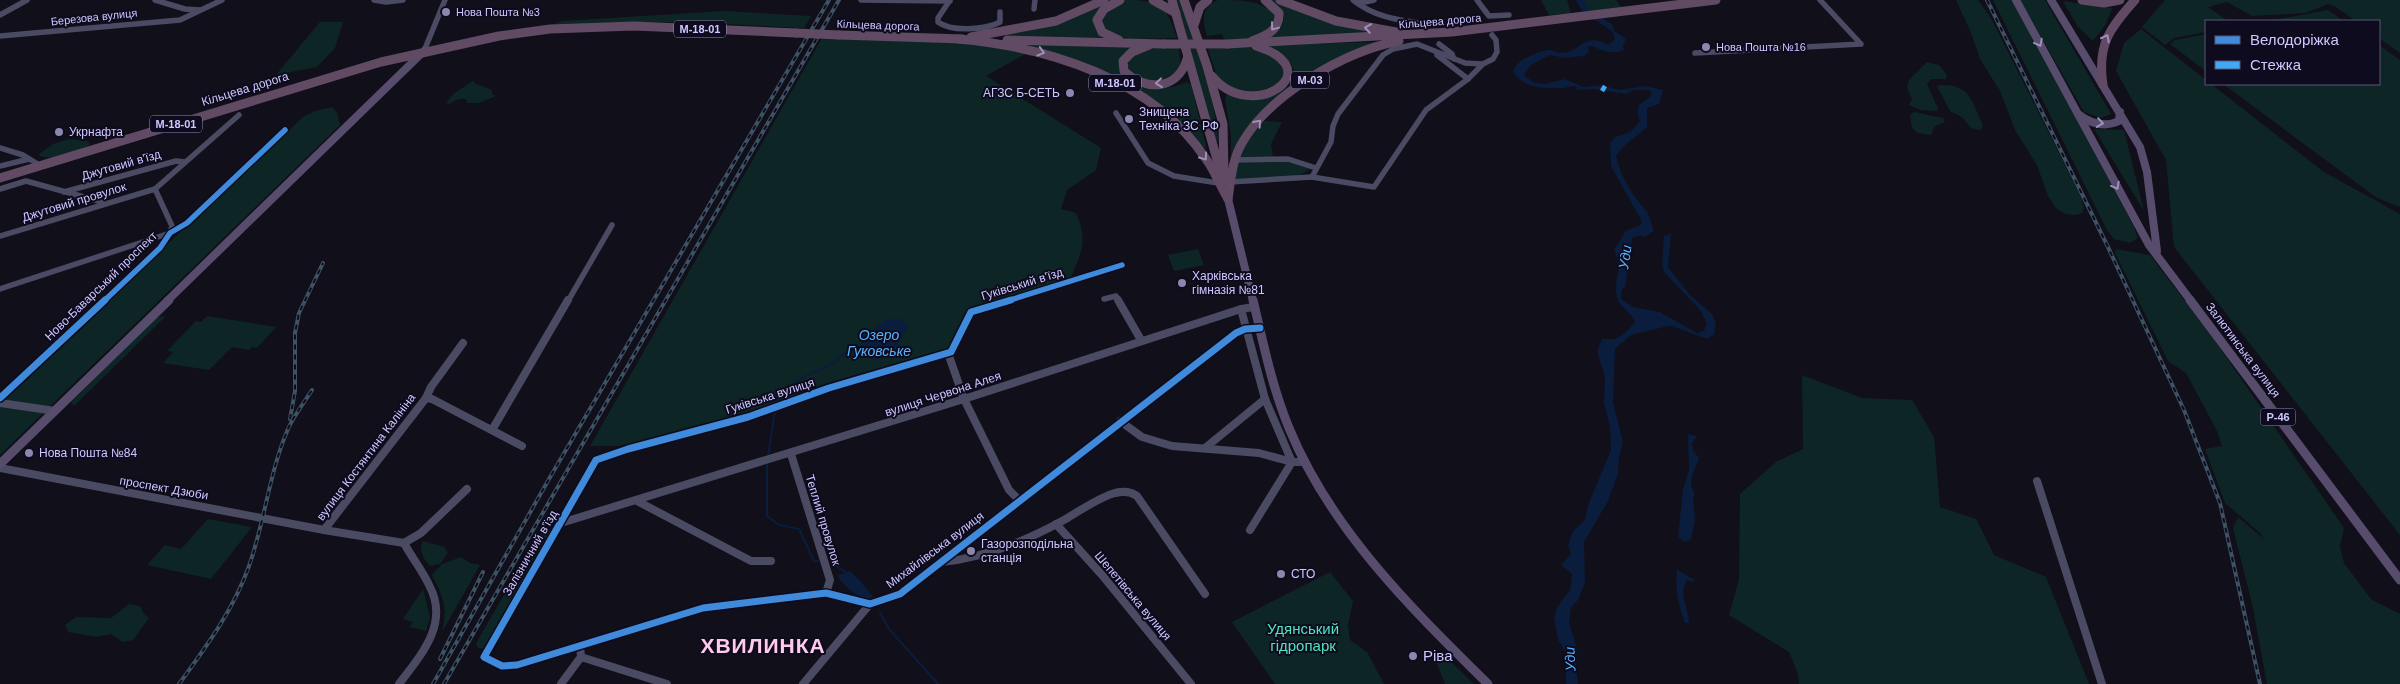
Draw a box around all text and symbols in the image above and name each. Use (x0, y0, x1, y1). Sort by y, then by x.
street label: Березова вулиця (50, 6, 138, 28)
marker: Нова Пошта №3 (440, 6, 452, 18)
place label: Нова Пошта №3 (456, 6, 540, 18)
street label: Кільцева дорога (1398, 11, 1483, 31)
street label: Кільцева дорога (836, 18, 920, 32)
road number: М-18-01 (674, 20, 726, 38)
legend (2205, 20, 2380, 85)
one-way arrow (1271, 21, 1280, 30)
one-way arrow (1364, 23, 1372, 34)
text: Велодоріжка (2250, 31, 2339, 48)
one-way arrow (2100, 35, 2110, 44)
one-way arrow (2033, 38, 2043, 47)
marker: Нова Пошта №16 (1700, 41, 1712, 53)
place label: Нова Пошта №16 (1716, 41, 1806, 53)
one-way arrow (1036, 47, 1044, 57)
text: Стежка (2250, 56, 2302, 73)
street label: Кільцева дорога (200, 69, 291, 109)
road number: М-03 (1291, 72, 1329, 88)
road number: М-18-01 (1089, 75, 1141, 92)
one-way arrow (1154, 78, 1162, 89)
place label: АГЗС Б-СЕТЬ (983, 86, 1060, 100)
marker: АГЗС Б-СЕТЬ (1064, 87, 1076, 99)
place label: Знищена Техніка ЗС РФ (1139, 105, 1219, 133)
marker: Знищена Техніка ЗС РФ (1123, 113, 1135, 125)
road number: М-18-01 (150, 116, 202, 132)
one-way arrow (2096, 117, 2104, 128)
one-way arrow (1252, 119, 1261, 128)
place label: Укрнафта (69, 125, 123, 139)
marker: Укрнафта (53, 126, 65, 138)
street label: Джутовий в’їзд (80, 147, 162, 183)
one-way arrow (1198, 151, 1207, 161)
street label: Джутовий провулок (20, 179, 128, 225)
one-way arrow (2110, 180, 2120, 189)
street label: Ново-Баварський проспект (42, 228, 160, 343)
water label: Уди (1615, 244, 1635, 271)
street label: Гуківський в’їзд (979, 265, 1065, 303)
place label: Харківська гімназія №81 (1192, 269, 1265, 297)
marker: Харківська гімназія №81 (1176, 277, 1188, 289)
street label: Залютинська вулиця (2203, 300, 2283, 400)
water label: Озеро Гуковське (847, 327, 911, 359)
street label: вулиця Червона Алея (883, 369, 1003, 419)
street label: Гуківська вулиця (724, 375, 816, 417)
street label: вулиця Костянтина Калініна (314, 391, 419, 523)
road number: Р-46 (2260, 408, 2296, 426)
place label: Нова Пошта №84 (39, 446, 137, 460)
marker: Нова Пошта №84 (23, 447, 35, 459)
street label: проспект Дзюби (119, 473, 209, 503)
street label: Теплий провулок (803, 473, 844, 568)
street label: Залізничний в’їзд (500, 508, 560, 598)
street label: Михайлівська вулиця (883, 509, 987, 591)
place label: Газорозподільна станція (981, 537, 1074, 565)
marker: Газорозподільна станція (965, 545, 977, 557)
street label: Шепетівська вулиця (1092, 549, 1174, 643)
place label: СТО (1291, 567, 1315, 581)
marker: СТО (1275, 568, 1287, 580)
park label: Удянський гідропарк (1267, 620, 1339, 654)
district label: ХВИЛИНКА (700, 634, 826, 657)
water label: Уди (1562, 646, 1578, 672)
place label: Ріва (1423, 647, 1453, 664)
marker: Ріва (1407, 650, 1419, 662)

